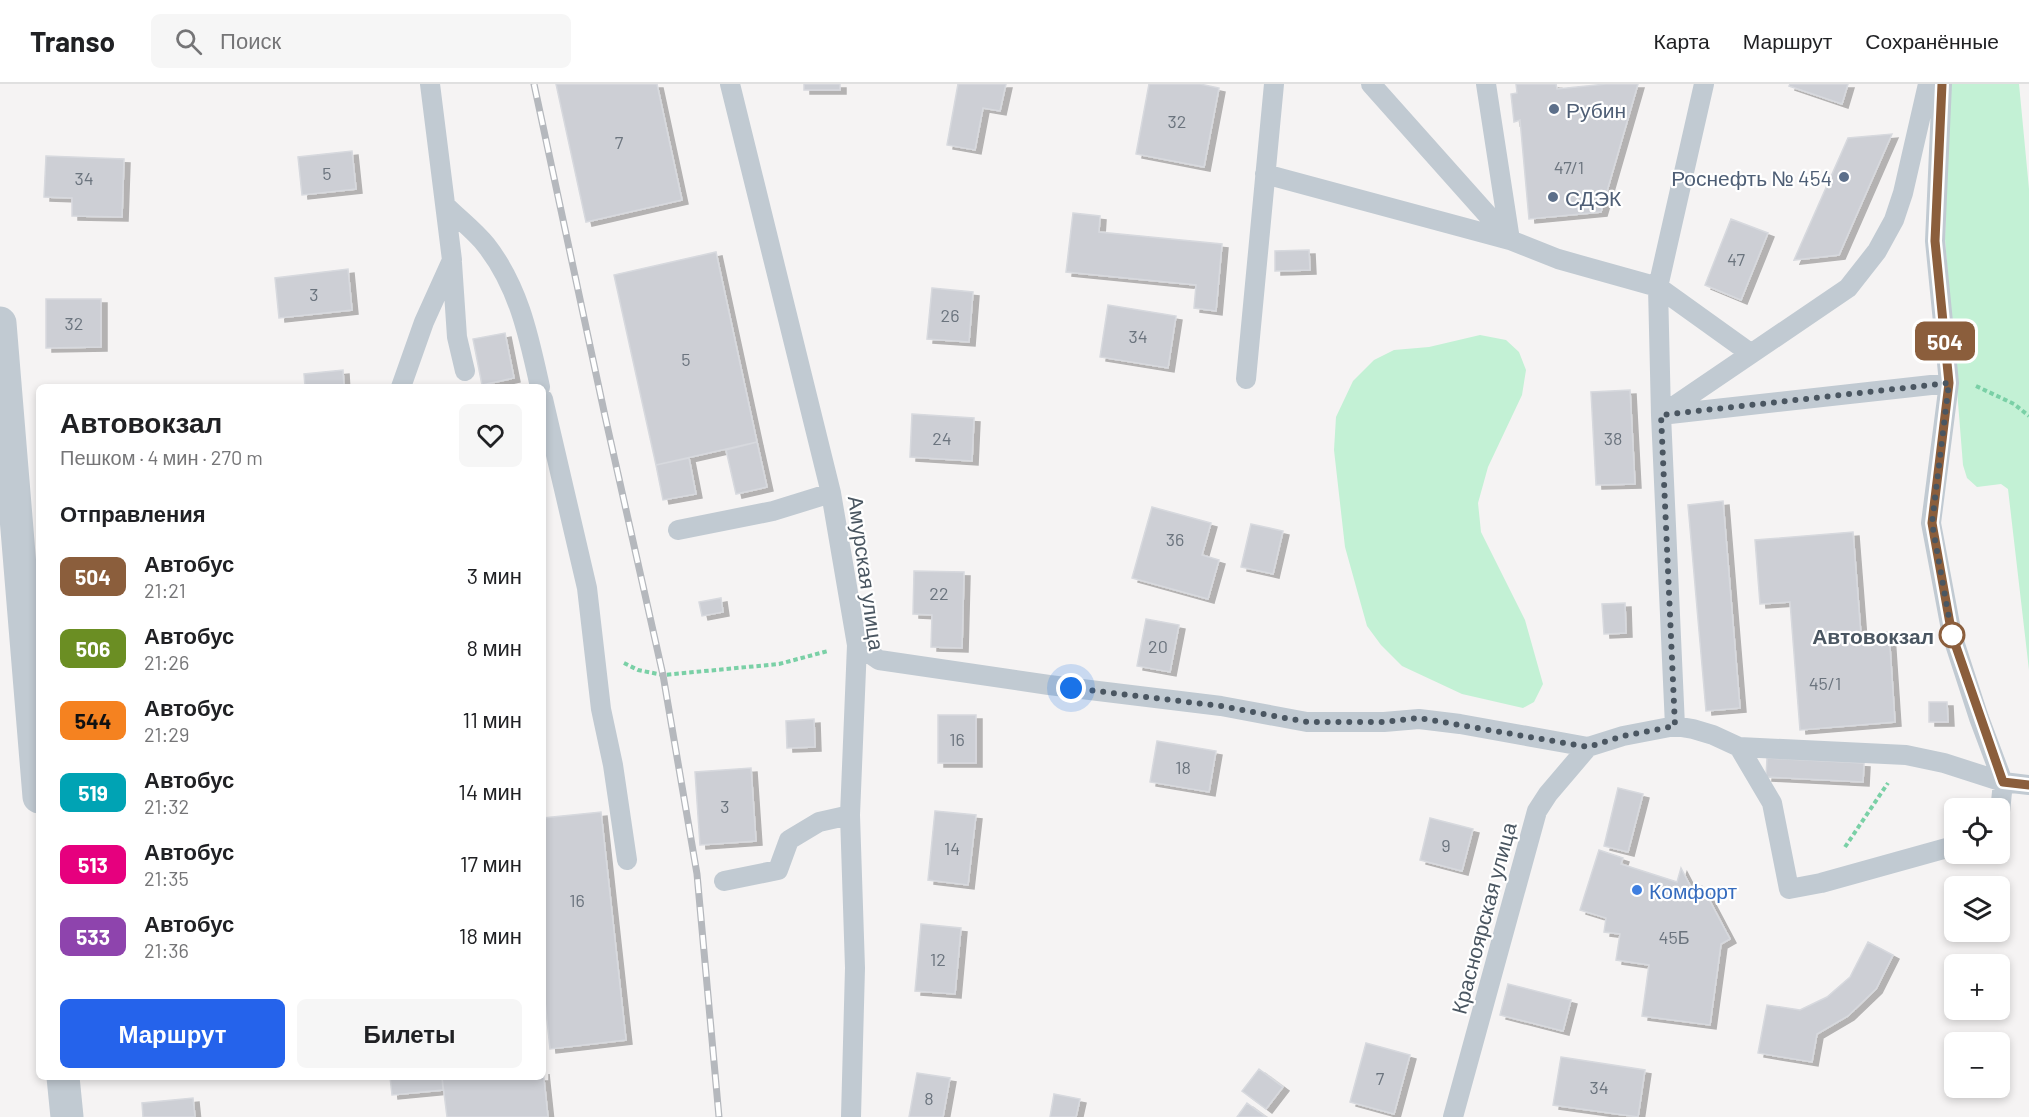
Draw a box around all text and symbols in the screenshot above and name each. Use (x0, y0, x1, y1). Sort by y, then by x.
search box (151, 14, 571, 68)
text: Transo (30, 24, 115, 58)
icon: search (172, 25, 205, 58)
text: Поиск (220, 27, 281, 53)
text: Карта (1654, 28, 1710, 53)
text: Маршрут (1743, 28, 1832, 53)
text: Сохранённые (1865, 28, 1999, 53)
place label: Рубин (1566, 97, 1626, 122)
marker: Рубин (1547, 102, 1561, 116)
house number: 32 (1168, 110, 1186, 132)
house number: 7 (615, 131, 624, 153)
house number: 47/1 (1554, 156, 1584, 178)
house number: 5 (322, 162, 332, 184)
place label: Роснефть № 454 (1671, 165, 1832, 190)
house number: 34 (74, 167, 94, 189)
marker: Роснефть № 454 (1837, 170, 1851, 184)
place label: СДЭК (1565, 185, 1622, 210)
marker: СДЭК (1546, 190, 1560, 204)
house number: 47 (1727, 248, 1745, 270)
house number: 3 (309, 283, 319, 305)
house number: 26 (941, 304, 959, 326)
house number: 32 (65, 312, 83, 334)
line badge: 504 (1910, 322, 1980, 360)
house number: 34 (1128, 325, 1148, 347)
text: 504 (1927, 329, 1963, 354)
house number: 5 (681, 348, 691, 370)
button: heart (459, 404, 522, 467)
text: Автовокзал (60, 405, 222, 439)
house number: 24 (932, 427, 952, 449)
house number: 38 (1604, 427, 1622, 449)
text: Пешком · 4 мин · 270 m (60, 445, 263, 469)
street label: Амурская улица (844, 494, 890, 652)
text: Отправления (60, 500, 206, 526)
house number: 36 (1166, 528, 1184, 550)
text: Автобус (144, 550, 234, 576)
text: 3 мин (467, 562, 522, 588)
text: 504 (75, 564, 111, 589)
text: 21:21 (144, 578, 186, 602)
house number: 22 (929, 582, 949, 604)
text: Автобус (144, 622, 234, 648)
marker: Автовокзал (1939, 622, 1965, 648)
place label: Автовокзал (1812, 623, 1934, 648)
text: 8 мин (467, 634, 522, 660)
house number: 20 (1148, 635, 1168, 657)
text: 506 (76, 636, 110, 661)
text: 21:26 (144, 650, 189, 674)
house number: 45/1 (1809, 672, 1841, 694)
your location (1056, 673, 1086, 703)
text: Автобус (144, 694, 234, 720)
text: 11 мин (463, 706, 522, 732)
text: 544 (75, 708, 111, 733)
text: 21:29 (144, 722, 189, 746)
house number: 16 (949, 728, 965, 750)
house number: 18 (1175, 756, 1191, 778)
text: Автобус (144, 766, 234, 792)
text: 14 мин (458, 778, 522, 804)
text: 519 (78, 780, 108, 805)
text: 21:32 (144, 794, 189, 818)
house number: 3 (720, 795, 730, 817)
map controls (1944, 798, 2010, 1098)
button: locate (1944, 798, 2010, 864)
street label: Красноярская улица (1445, 819, 1521, 1017)
house number: 9 (1441, 834, 1451, 856)
house number: 14 (944, 837, 960, 859)
text: Автобус (144, 838, 234, 864)
text: 17 мин (460, 850, 522, 876)
text: 513 (78, 852, 108, 877)
text: 21:35 (144, 866, 189, 890)
button: layers (1944, 876, 2010, 942)
place label: Комфорт (1649, 878, 1738, 903)
marker: Комфорт (1630, 883, 1644, 897)
house number: 16 (569, 889, 585, 911)
text: Автобус (144, 910, 234, 936)
text: 18 мин (459, 922, 522, 948)
text: 533 (76, 924, 110, 949)
house number: 45Б (1659, 926, 1689, 948)
text: 21:36 (144, 938, 189, 962)
house number: 12 (930, 948, 946, 970)
button: + (1944, 954, 2010, 1020)
button: Маршрут (60, 999, 285, 1068)
button: Билеты (297, 999, 522, 1068)
button: − (1944, 1032, 2010, 1098)
house number: 7 (1376, 1067, 1385, 1089)
house number: 34 (1589, 1076, 1609, 1098)
house number: 8 (924, 1087, 934, 1109)

